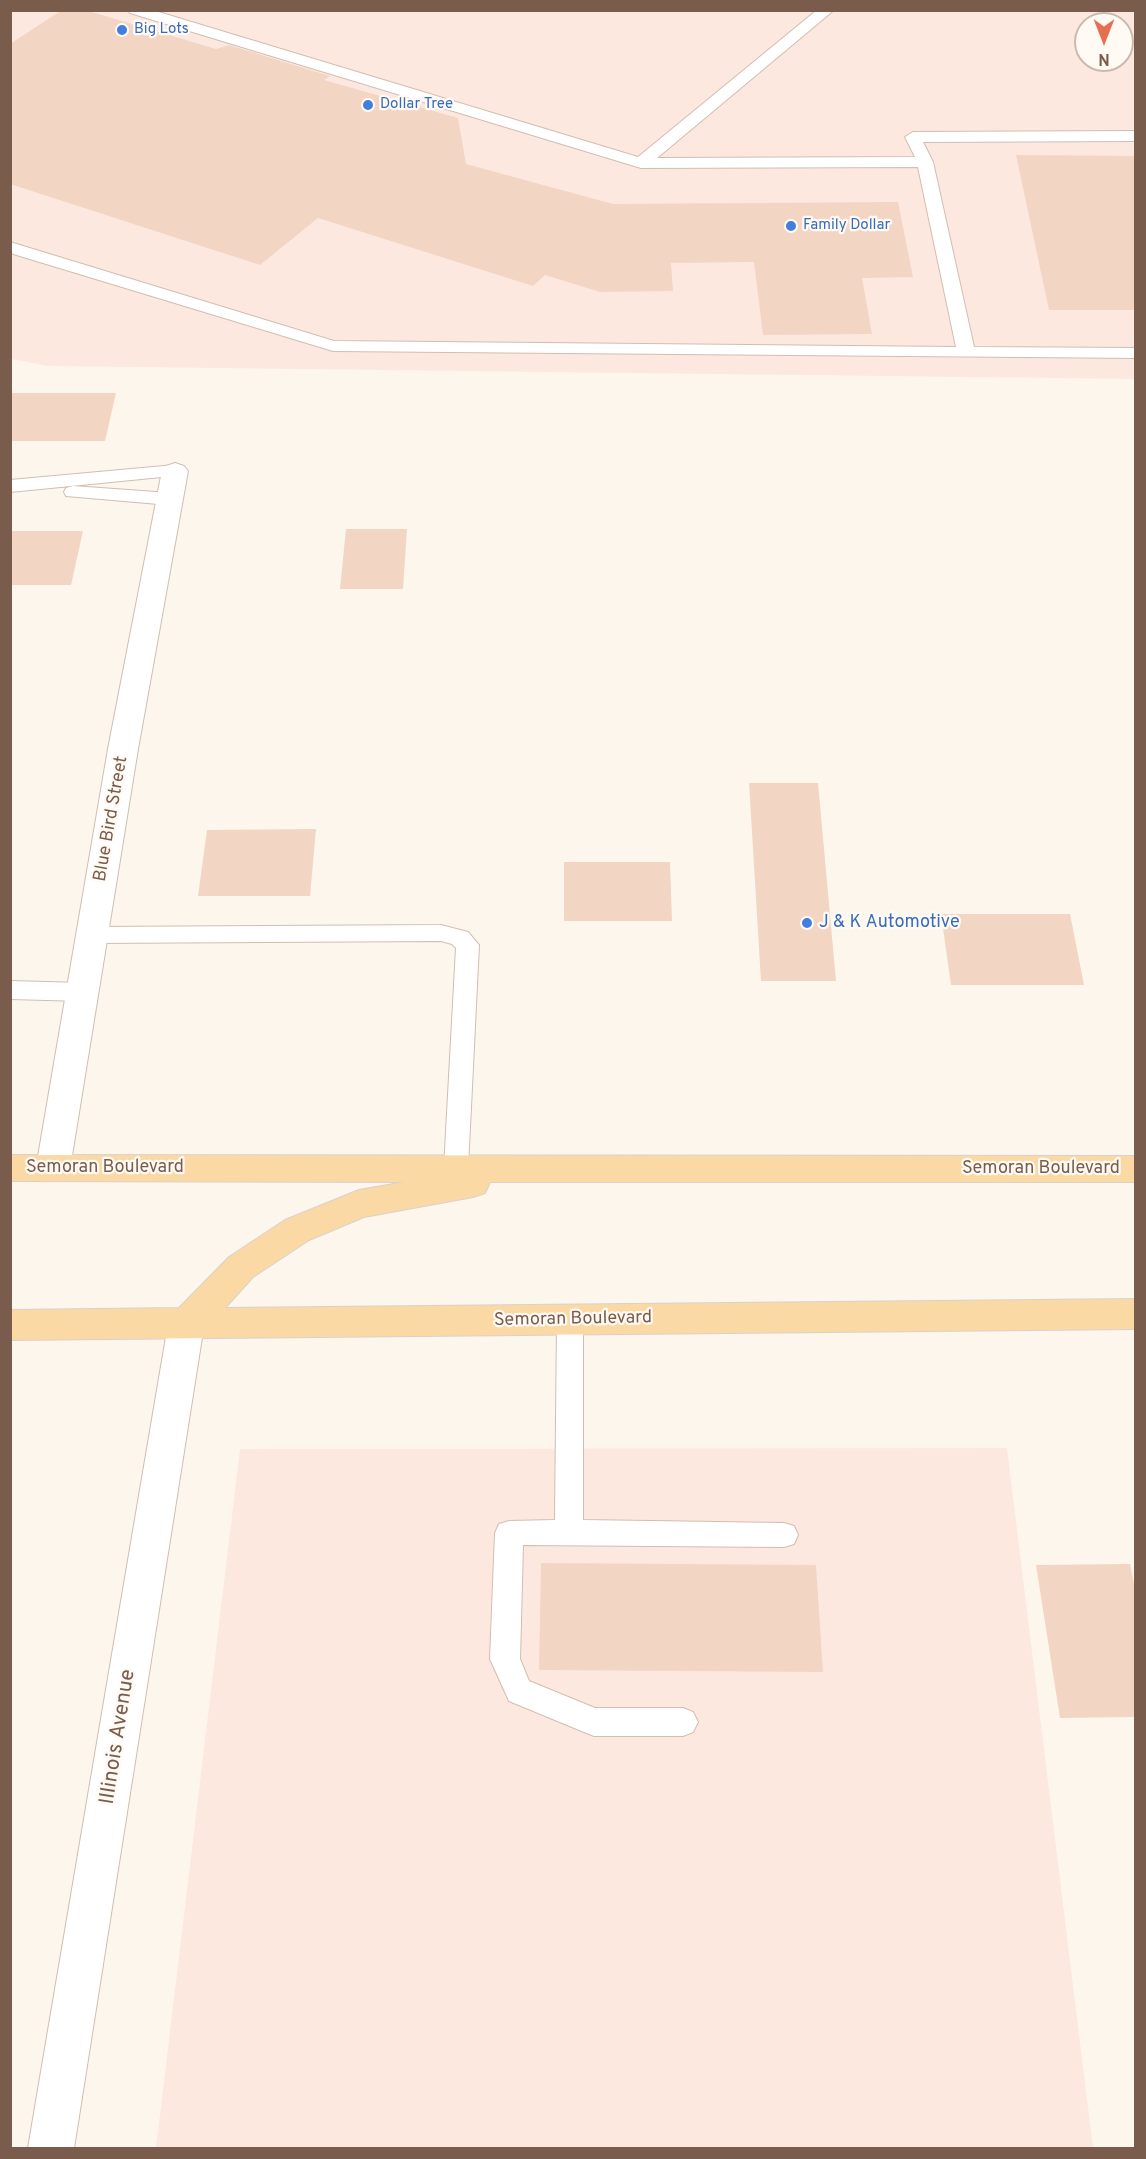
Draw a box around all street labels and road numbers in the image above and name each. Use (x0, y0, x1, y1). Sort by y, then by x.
street label: Blue Bird Street (90, 754, 134, 884)
street label: Semoran Boulevard (26, 1157, 184, 1179)
street label: Semoran Boulevard (962, 1158, 1120, 1180)
street label: Semoran Boulevard (494, 1308, 652, 1332)
street label: Illinois Avenue (96, 1668, 142, 1806)

